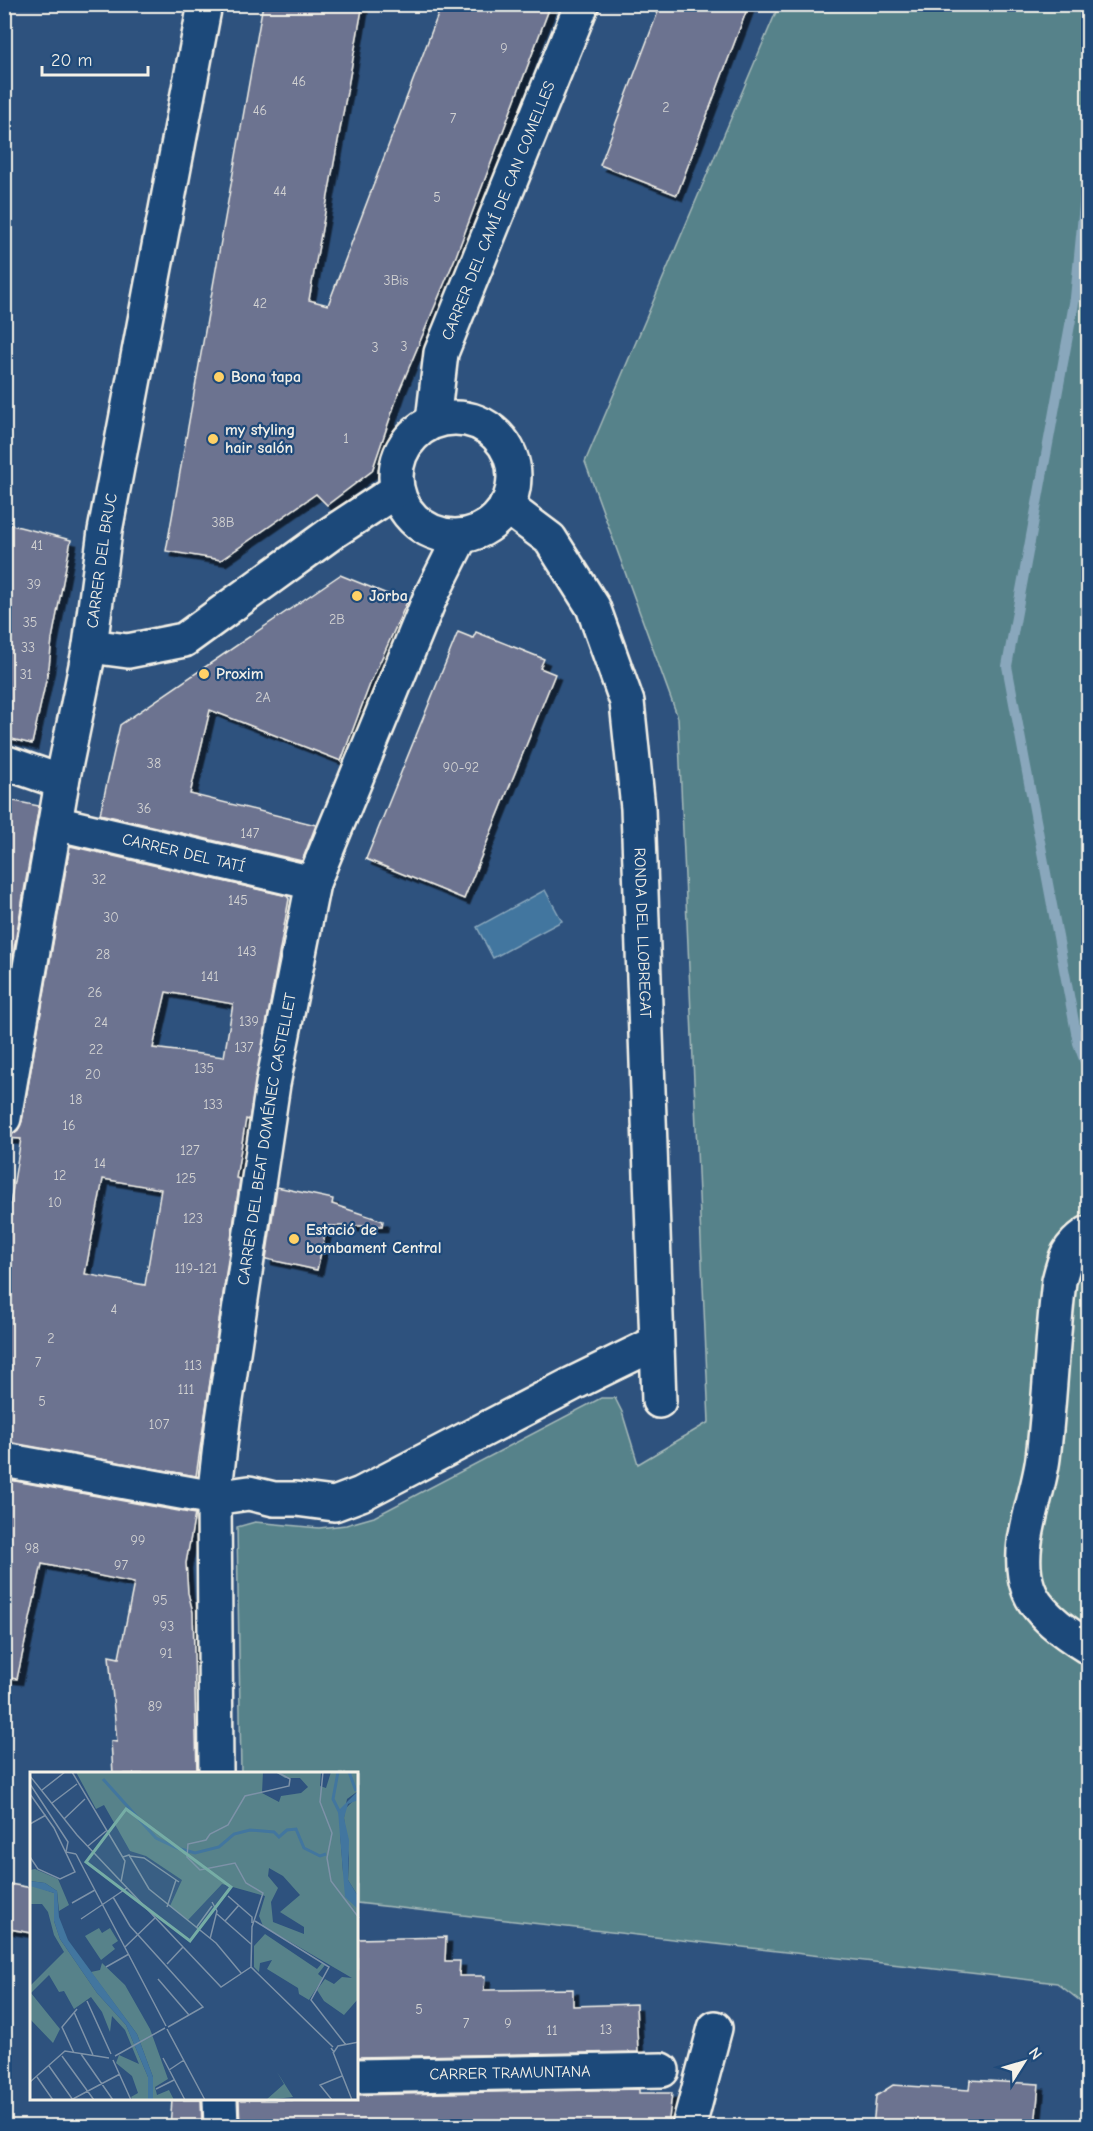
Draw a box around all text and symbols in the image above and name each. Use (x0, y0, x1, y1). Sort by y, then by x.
scale bar (42, 39, 148, 77)
house number: 9 (500, 40, 508, 57)
text: 20 m (51, 50, 92, 71)
house number: 46 (292, 73, 306, 90)
street label: CARRER DEL CAMÍ DE CAN COMELLES (438, 78, 559, 343)
house number: 2 (662, 99, 670, 116)
house number: 46 (253, 102, 267, 119)
house number: 7 (450, 110, 457, 127)
house number: 44 (273, 183, 287, 200)
house number: 5 (433, 189, 441, 206)
house number: 3Bis (384, 272, 409, 289)
house number: 42 (253, 295, 267, 312)
house number: 3 (400, 338, 408, 355)
house number: 3 (371, 339, 379, 356)
place label: Bona tapa (231, 368, 301, 386)
marker: Bona tapa (212, 370, 226, 384)
place label: my styling hair salón (225, 421, 295, 457)
house number: 1 (343, 430, 349, 447)
marker: my styling hair salón (206, 432, 220, 446)
street label: CARRER DEL BRUC (83, 491, 121, 629)
house number: 38B (212, 514, 235, 531)
house number: 41 (31, 537, 43, 554)
house number: 39 (27, 576, 41, 593)
place label: Jorba (369, 587, 408, 605)
marker: Jorba (350, 589, 364, 603)
house number: 2B (329, 611, 345, 628)
house number: 35 (23, 614, 37, 631)
house number: 33 (21, 639, 35, 656)
place label: Proxim (216, 665, 263, 683)
house number: 31 (20, 666, 32, 683)
marker: Proxim (197, 667, 211, 681)
house number: 2A (255, 689, 271, 706)
house number: 38 (147, 755, 161, 772)
house number: 90-92 (443, 759, 479, 776)
house number: 36 (137, 800, 151, 817)
house number: 147 (241, 825, 260, 842)
street label: CARRER DEL TATÍ (120, 830, 247, 876)
street label: RONDA DEL LLOBREGAT (630, 847, 654, 1019)
house number: 32 (92, 871, 106, 888)
house number: 145 (228, 892, 248, 909)
house number: 30 (103, 909, 119, 926)
house number: 143 (237, 943, 257, 960)
house number: 28 (96, 946, 110, 963)
house number: 141 (201, 968, 219, 985)
house number: 26 (88, 984, 102, 1001)
street label: CARRER DEL BEAT DOMÉNEC CASTELLET (234, 991, 300, 1286)
house number: 139 (239, 1013, 259, 1030)
house number: 24 (94, 1014, 108, 1031)
house number: 137 (234, 1039, 254, 1056)
house number: 22 (89, 1041, 103, 1058)
house number: 135 (194, 1060, 214, 1077)
house number: 20 (85, 1066, 101, 1083)
house number: 18 (70, 1091, 82, 1108)
house number: 133 (203, 1096, 223, 1113)
house number: 16 (62, 1117, 76, 1134)
house number: 127 (180, 1142, 200, 1159)
house number: 14 (94, 1155, 106, 1172)
house number: 12 (54, 1167, 66, 1184)
house number: 125 (176, 1170, 196, 1187)
house number: 10 (48, 1194, 62, 1211)
house number: 123 (183, 1210, 203, 1227)
place label: Estació de bombament Central (306, 1221, 441, 1257)
marker: Estació de bombament Central (287, 1232, 301, 1246)
house number: 119-121 (175, 1260, 217, 1277)
house number: 4 (111, 1301, 118, 1318)
house number: 2 (47, 1330, 55, 1347)
house number: 7 (35, 1354, 42, 1371)
house number: 113 (184, 1357, 202, 1374)
house number: 111 (178, 1381, 194, 1398)
house number: 5 (38, 1393, 46, 1410)
house number: 107 (149, 1416, 170, 1433)
house number: 99 (131, 1532, 145, 1549)
house number: 98 (25, 1540, 39, 1557)
house number: 97 (114, 1557, 128, 1574)
house number: 95 (152, 1592, 168, 1609)
house number: 93 (160, 1618, 174, 1635)
house number: 91 (160, 1645, 172, 1662)
house number: 89 (148, 1698, 162, 1715)
inset map (30, 1772, 358, 2101)
house number: 5 (415, 2001, 423, 2018)
house number: 7 (463, 2015, 470, 2032)
house number: 9 (504, 2015, 512, 2032)
house number: 13 (600, 2021, 612, 2038)
house number: 11 (546, 2022, 558, 2039)
north arrow (994, 2032, 1054, 2092)
text: N (1025, 2044, 1046, 2063)
street label: CARRER TRAMUNTANA (429, 2062, 591, 2084)

